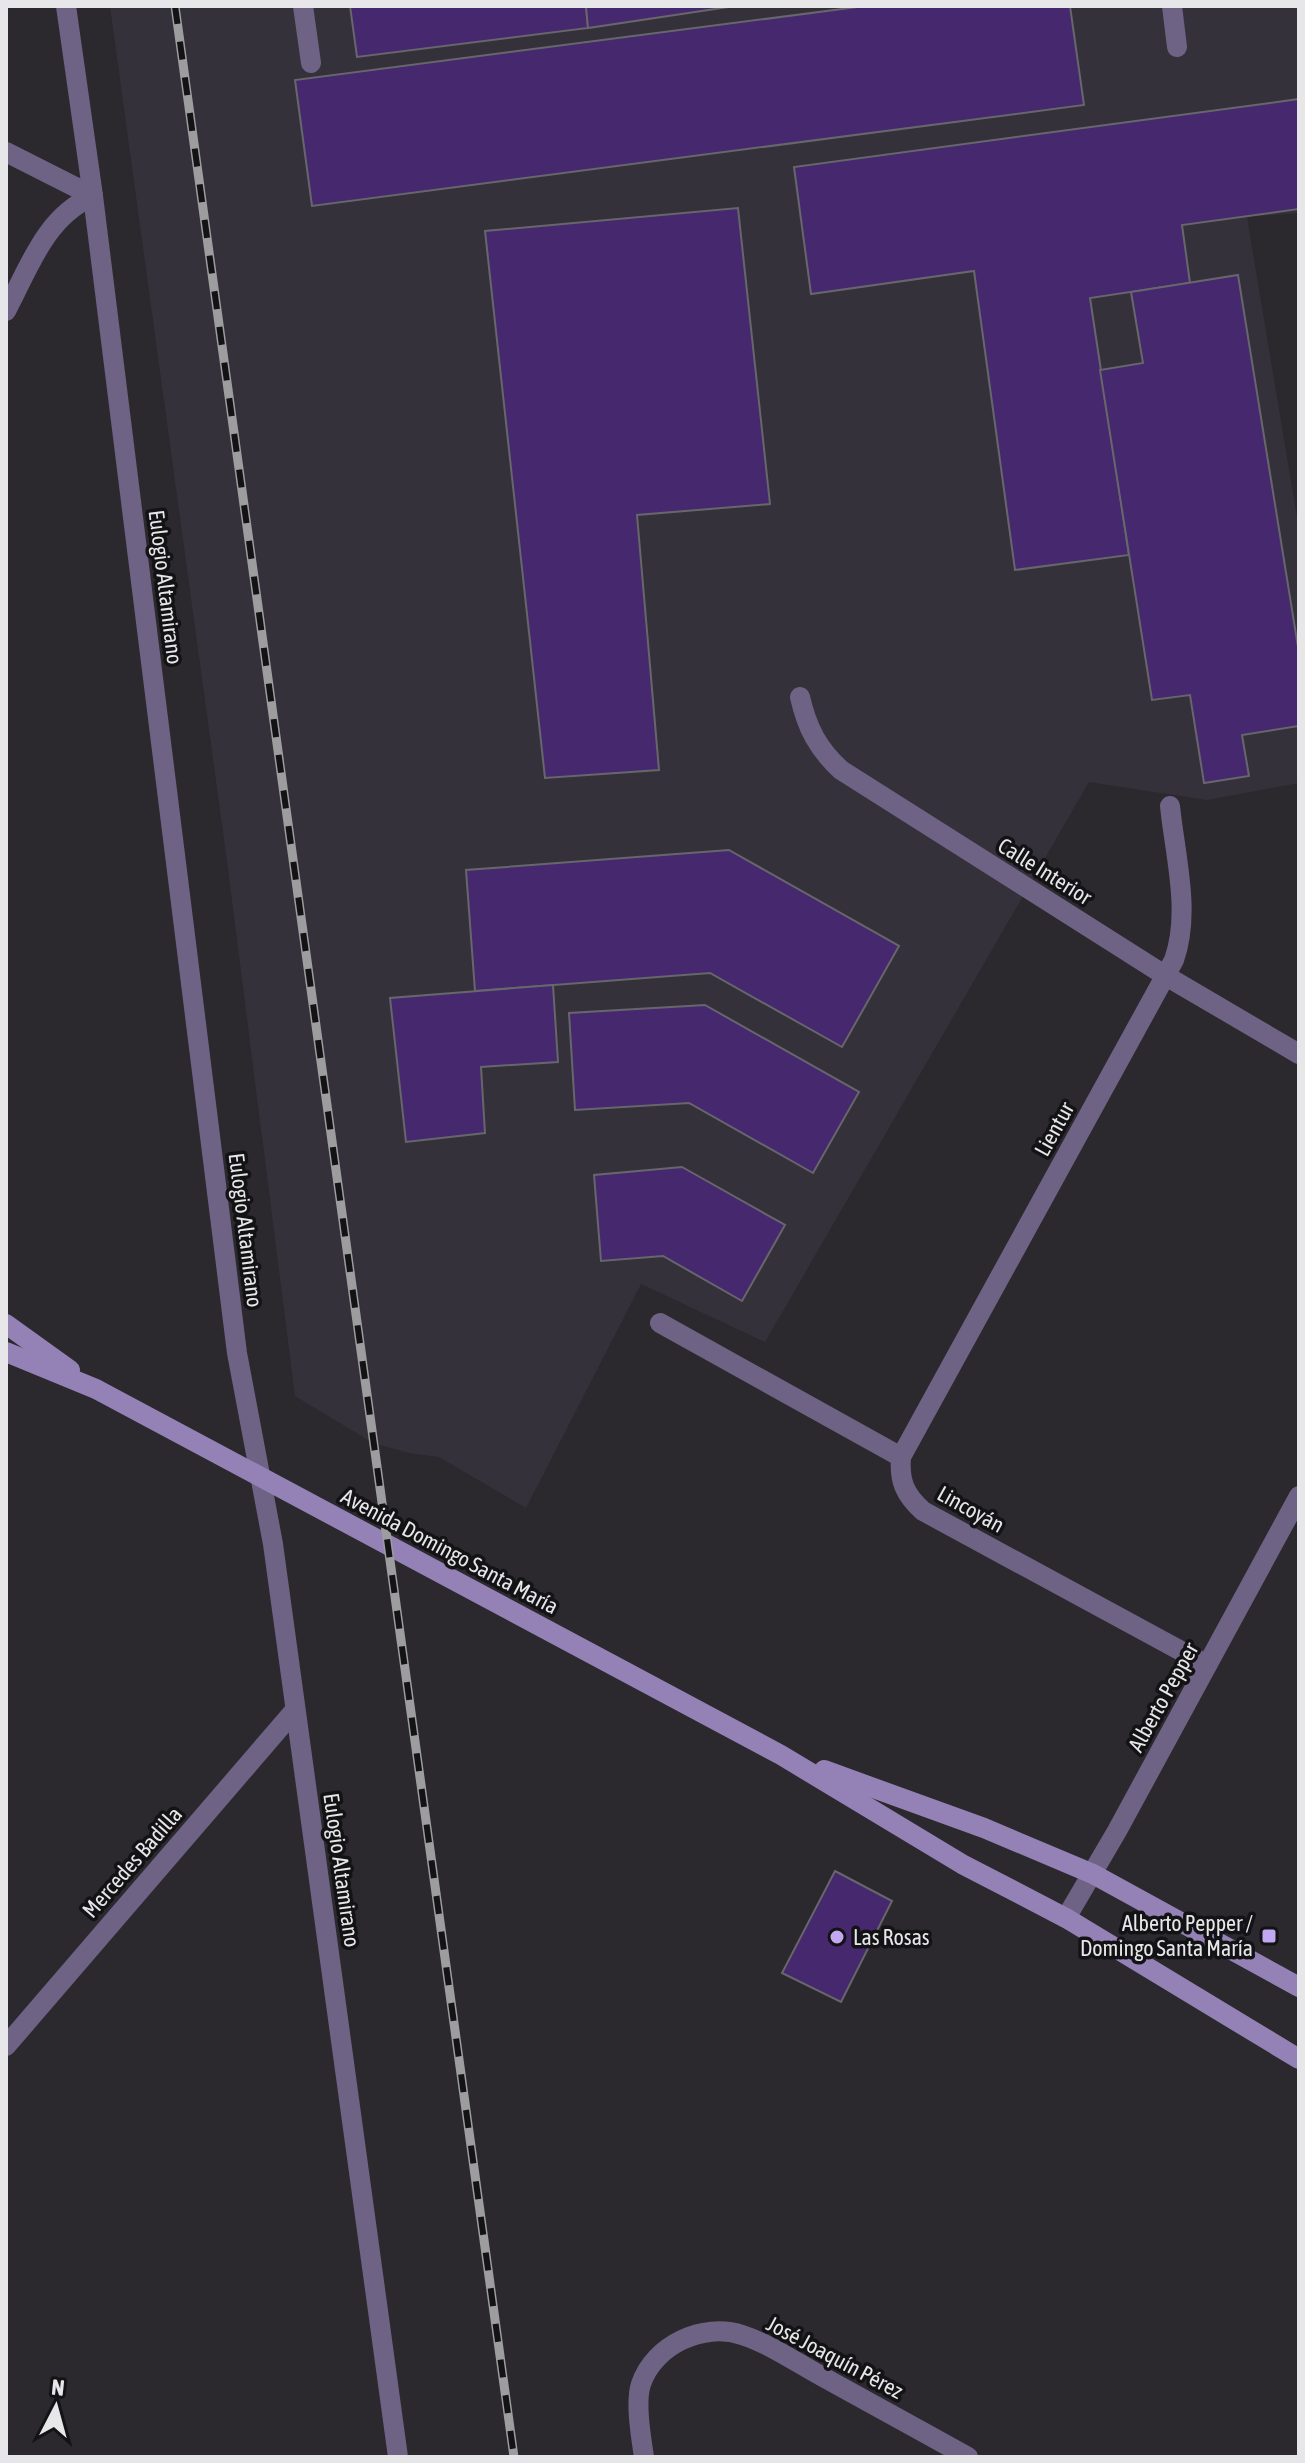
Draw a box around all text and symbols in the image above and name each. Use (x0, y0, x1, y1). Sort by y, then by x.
street label: Eulogio Altamirano (144, 508, 188, 666)
street label: Calle Interior (993, 832, 1097, 910)
street label: Lientur (1029, 1097, 1080, 1161)
street label: Eulogio Altamirano (224, 1151, 268, 1309)
street label: Lincoyán (933, 1480, 1009, 1538)
street label: Avenida Domingo Santa María (337, 1483, 563, 1619)
street label: Alberto Pepper (1122, 1637, 1204, 1756)
street label: Eulogio Altamirano (318, 1791, 366, 1949)
street label: Mercedes Badilla (77, 1801, 187, 1923)
place label: Alberto Pepper / Domingo Santa María (1080, 1910, 1253, 1961)
place label: Las Rosas (853, 1924, 930, 1950)
marker: Alberto Pepper / Domingo Santa María (1260, 1927, 1278, 1945)
marker: Las Rosas (828, 1928, 846, 1946)
street label: José Joaquín Pérez (762, 2310, 908, 2404)
north arrow (16, 2367, 96, 2447)
text: N (50, 2374, 66, 2401)

